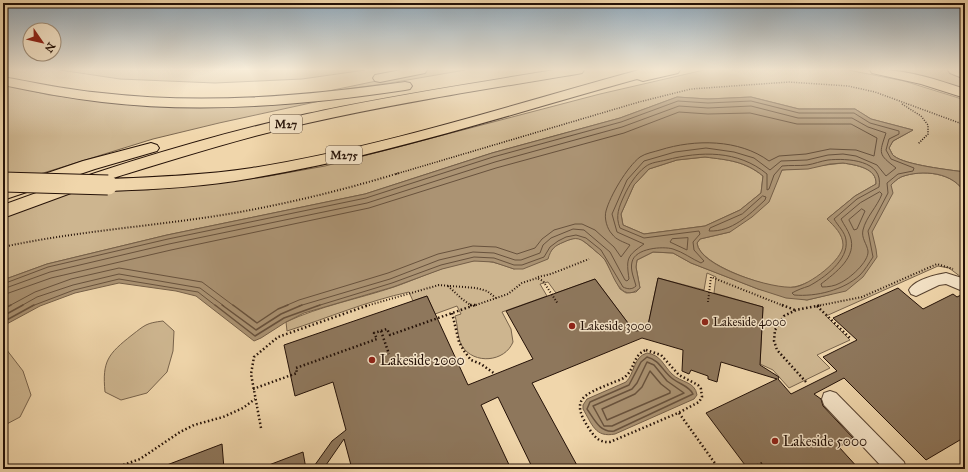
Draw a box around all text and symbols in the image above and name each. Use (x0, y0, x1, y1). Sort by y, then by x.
north arrow (22, 22, 62, 62)
text: N (42, 40, 58, 55)
road number: M27 (270, 115, 302, 133)
road number: M275 (326, 146, 362, 164)
place label: Lakeside 4000 (713, 315, 786, 329)
marker: Lakeside 4000 (700, 317, 710, 327)
place label: Lakeside 3000 (580, 319, 651, 333)
marker: Lakeside 3000 (567, 321, 577, 331)
place label: Lakeside 2000 (380, 352, 465, 369)
marker: Lakeside 2000 (367, 355, 377, 365)
place label: Lakeside 5000 (783, 433, 867, 450)
marker: Lakeside 5000 (770, 436, 780, 446)

